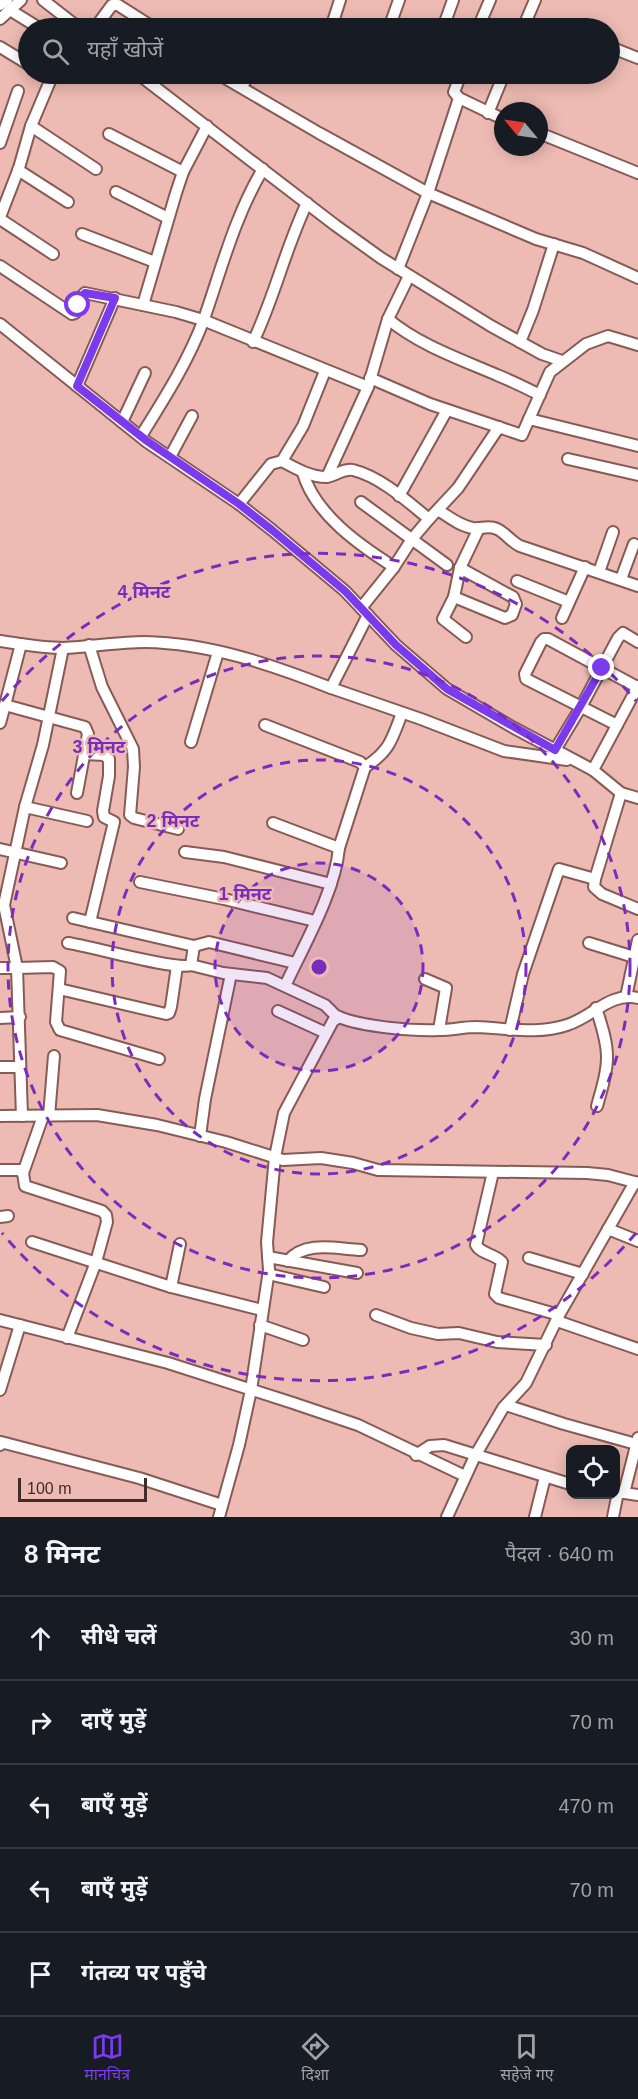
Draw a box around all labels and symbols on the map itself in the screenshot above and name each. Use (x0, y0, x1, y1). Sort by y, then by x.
north arrow (494, 102, 548, 156)
route start (64, 291, 90, 317)
text: 4 मिनट (118, 582, 171, 602)
route end (588, 654, 614, 680)
text: 3 मिनट (73, 737, 126, 757)
text: 2 मिनट (147, 811, 200, 831)
text: 1 मिनट (219, 884, 272, 904)
centre of rings (309, 957, 329, 977)
scale bar (18, 1475, 147, 1502)

